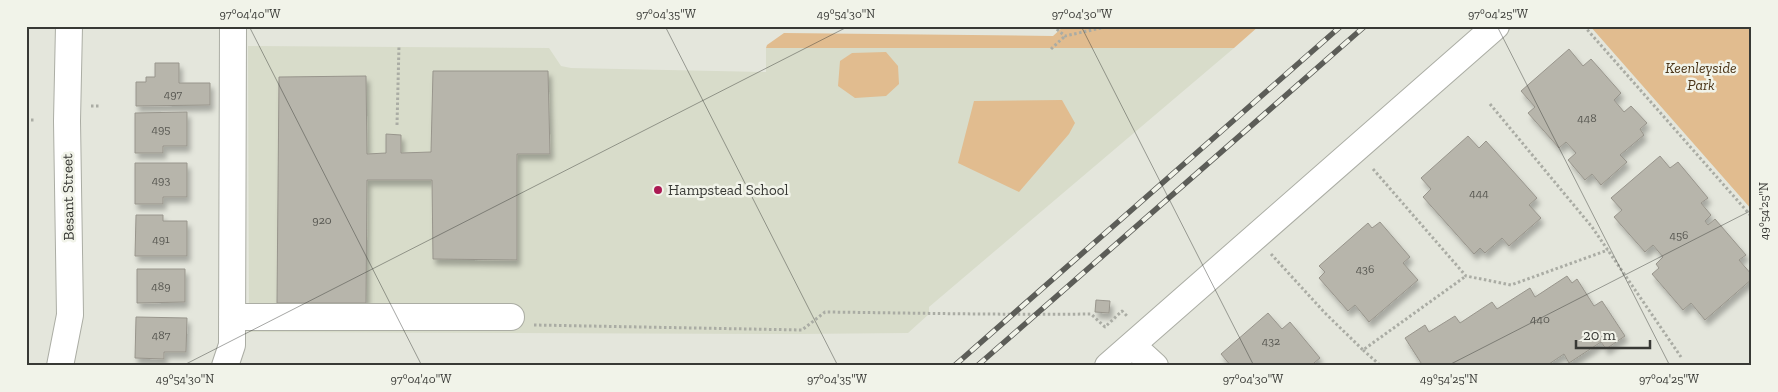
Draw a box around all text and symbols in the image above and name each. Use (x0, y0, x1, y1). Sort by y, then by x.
text: 97°04'40"W (220, 7, 281, 21)
text: 97°04'35"W (636, 7, 697, 21)
text: 49°54'30"N (817, 7, 875, 21)
text: 97°04'30"W (1052, 7, 1113, 21)
text: 97°04'25"W (1468, 7, 1529, 21)
park label: Keenleyside Park (1665, 59, 1737, 94)
house number: 497 (164, 87, 183, 101)
house number: 448 (1577, 111, 1597, 125)
house number: 495 (152, 122, 170, 136)
street label: Besant Street (58, 153, 78, 241)
house number: 493 (152, 173, 170, 187)
place label: Hampstead School (668, 181, 788, 199)
text: 49°54'25"N (1757, 182, 1771, 240)
marker: Hampstead School (652, 184, 664, 196)
house number: 444 (1469, 186, 1489, 200)
house number: 920 (312, 213, 332, 227)
house number: 456 (1670, 228, 1688, 242)
house number: 491 (152, 232, 170, 246)
house number: 436 (1356, 262, 1374, 276)
house number: 489 (151, 279, 171, 293)
house number: 440 (1530, 312, 1550, 326)
scale bar (1576, 317, 1649, 349)
text: 20 m (1583, 326, 1616, 344)
house number: 487 (152, 328, 171, 342)
house number: 432 (1262, 334, 1280, 348)
text: 49°54'30"N (156, 372, 214, 386)
text: 97°04'40"W (391, 372, 452, 386)
text: 97°04'35"W (807, 372, 868, 386)
text: 97°04'30"W (1223, 372, 1284, 386)
text: 49°54'25"N (1420, 372, 1478, 386)
text: 97°04'25"W (1639, 372, 1700, 386)

